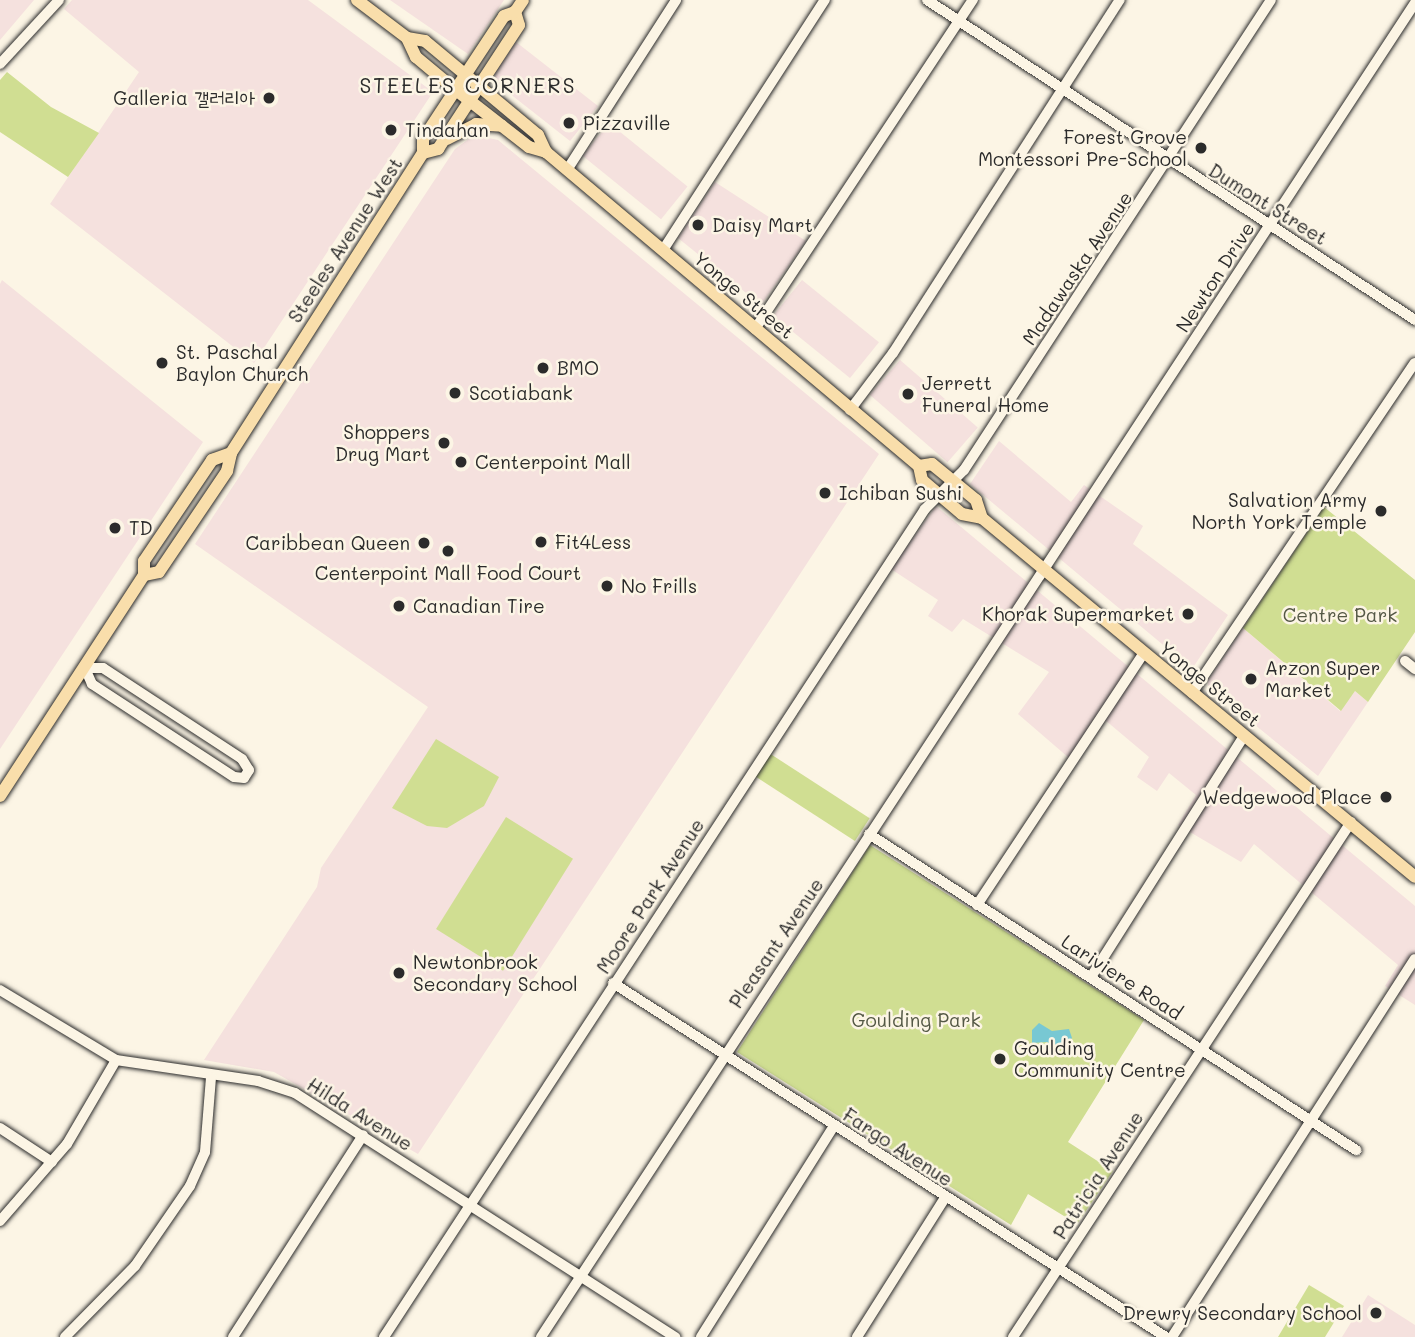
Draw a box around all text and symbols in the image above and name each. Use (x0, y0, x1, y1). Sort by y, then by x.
district label: STEELES CORNERS (361, 72, 575, 98)
place label: Galleria 갤러리아 (113, 87, 255, 109)
marker: Galleria 갤러리아 (261, 90, 277, 106)
place label: Pizzaville (583, 112, 671, 134)
marker: Pizzaville (561, 115, 577, 131)
place label: Tindahan (405, 119, 489, 141)
marker: Tindahan (383, 122, 399, 138)
place label: Forest Grove Montessori Pre-School (978, 126, 1187, 170)
marker: Forest Grove Montessori Pre-School (1193, 140, 1209, 156)
street label: Steeles Avenue West (283, 153, 407, 327)
street label: Dumont Street (1205, 158, 1331, 250)
street label: Madawaska Avenue (1017, 187, 1137, 349)
place label: Daisy Mart (712, 214, 813, 236)
marker: Daisy Mart (690, 217, 706, 233)
street label: Newton Drive (1171, 218, 1259, 336)
street label: Yonge Street (689, 247, 799, 343)
place label: St. Paschal Baylon Church (176, 341, 308, 385)
marker: St. Paschal Baylon Church (154, 355, 170, 371)
place label: BMO (557, 357, 599, 379)
marker: BMO (535, 360, 551, 376)
place label: Jerrett Funeral Home (922, 372, 1049, 416)
place label: Scotiabank (469, 382, 573, 404)
marker: Scotiabank (447, 385, 463, 401)
marker: Jerrett Funeral Home (900, 386, 916, 402)
place label: Shoppers Drug Mart (335, 421, 430, 465)
marker: Shoppers Drug Mart (436, 435, 452, 451)
place label: Centerpoint Mall (475, 451, 631, 473)
marker: Centerpoint Mall (453, 454, 469, 470)
place label: Ichiban Sushi (839, 482, 962, 504)
marker: Ichiban Sushi (817, 485, 833, 501)
place label: Salvation Army North York Temple (1192, 489, 1367, 533)
marker: Salvation Army North York Temple (1373, 503, 1389, 519)
place label: TD (129, 517, 153, 539)
marker: TD (107, 520, 123, 536)
place label: Fit4Less (555, 531, 631, 553)
place label: Caribbean Queen (246, 532, 410, 554)
marker: Fit4Less (533, 534, 549, 550)
marker: Caribbean Queen (416, 535, 432, 551)
marker: Centerpoint Mall Food Court (440, 543, 456, 559)
place label: Centerpoint Mall Food Court (315, 562, 581, 584)
place label: No Frills (621, 575, 697, 597)
marker: No Frills (599, 578, 615, 594)
place label: Canadian Tire (413, 595, 545, 617)
marker: Canadian Tire (391, 598, 407, 614)
place label: Khorak Supermarket (982, 603, 1174, 625)
park label: Centre Park (1283, 604, 1397, 626)
marker: Khorak Supermarket (1180, 606, 1196, 622)
street label: Yonge Street (1155, 636, 1265, 732)
place label: Arzon Super Market (1265, 657, 1380, 701)
marker: Arzon Super Market (1243, 671, 1259, 687)
place label: Wedgewood Place (1202, 786, 1372, 808)
marker: Wedgewood Place (1378, 789, 1394, 805)
street label: Moore Park Avenue (591, 814, 709, 978)
street label: Pleasant Avenue (724, 874, 828, 1012)
street label: Lariviere Road (1057, 929, 1187, 1025)
place label: Newtonbrook Secondary School (413, 951, 578, 995)
marker: Newtonbrook Secondary School (391, 965, 407, 981)
park label: Goulding Park (851, 1009, 981, 1031)
place label: Goulding Community Centre (1014, 1037, 1186, 1081)
marker: Goulding Community Centre (992, 1051, 1008, 1067)
street label: Hilda Avenue (303, 1073, 417, 1155)
street label: Fargo Avenue (839, 1103, 957, 1191)
street label: Patricia Avenue (1048, 1107, 1148, 1243)
place label: Drewry Secondary School (1123, 1302, 1362, 1324)
marker: Drewry Secondary School (1368, 1305, 1384, 1321)

